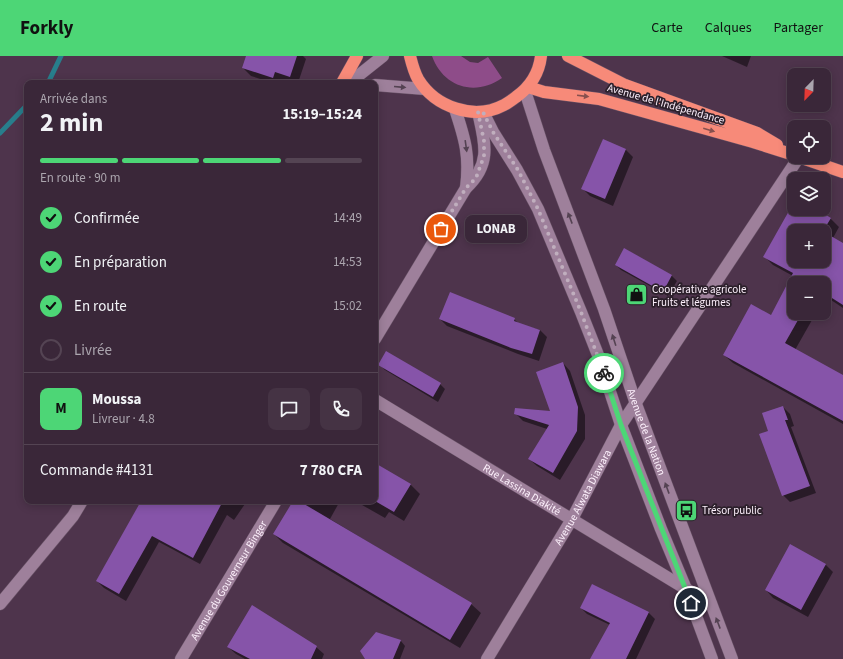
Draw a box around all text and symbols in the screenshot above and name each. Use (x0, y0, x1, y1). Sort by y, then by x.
text: Forkly (20, 15, 73, 42)
text: Carte (651, 18, 683, 38)
text: Calques (705, 18, 752, 38)
text: Partager (774, 18, 823, 38)
north arrow (787, 68, 831, 112)
map controls (787, 68, 831, 320)
street label: Avenue de l'Indépendance (606, 80, 727, 128)
one-way arrow (394, 83, 406, 90)
text: Arrivée dans (40, 90, 107, 108)
one-way arrow (577, 93, 589, 100)
text: 2 min (40, 104, 103, 141)
text: 15:19–15:24 (282, 104, 362, 125)
button: locate (787, 120, 831, 164)
one-way arrow (703, 127, 715, 133)
one-way arrow (463, 140, 469, 152)
text: En route · 90 m (40, 169, 120, 187)
button: layers (787, 172, 831, 216)
icon: check (40, 207, 62, 229)
text: Confirmée (74, 208, 140, 229)
text: 14:49 (333, 209, 362, 227)
pin (424, 212, 458, 246)
one-way arrow (566, 212, 572, 224)
callout: LONAB (465, 215, 527, 243)
icon: bag (430, 218, 452, 240)
text: LONAB (476, 220, 516, 238)
button: + (787, 224, 831, 268)
icon: check (40, 251, 62, 273)
text: En préparation (74, 252, 167, 273)
text: 14:53 (333, 253, 362, 271)
button: − (787, 276, 831, 320)
shop icon: Coopérative agricole Fruits et légumes (623, 282, 649, 308)
place label: Coopérative agricole Fruits et légumes (652, 282, 747, 310)
icon: check (40, 295, 62, 317)
text: En route (74, 296, 127, 317)
text: 15:02 (333, 297, 362, 315)
one-way arrow (611, 334, 617, 346)
text: Livrée (74, 340, 112, 361)
courier (584, 353, 624, 393)
icon: bike (593, 362, 615, 384)
street label: Avenue de la Nation (624, 387, 670, 477)
button: chat (268, 388, 310, 430)
button: phone (320, 388, 362, 430)
text: Moussa (92, 389, 141, 410)
text: M (55, 398, 67, 419)
text: Livreur · 4.8 (92, 410, 155, 428)
street label: Avenue Alwata Diawara (550, 447, 615, 548)
text: Commande #4131 (40, 460, 153, 481)
text: 7 780 CFA (300, 460, 362, 481)
street label: Rue Lassina Diakité (480, 460, 564, 519)
one-way arrow (664, 482, 670, 494)
bus stop icon: Trésor public (673, 497, 699, 523)
place label: Trésor public (702, 503, 762, 518)
street label: Avenue du Gouverneur Binger (187, 517, 270, 643)
pin (674, 586, 708, 620)
icon: home (680, 592, 702, 614)
one-way arrow (715, 616, 721, 628)

